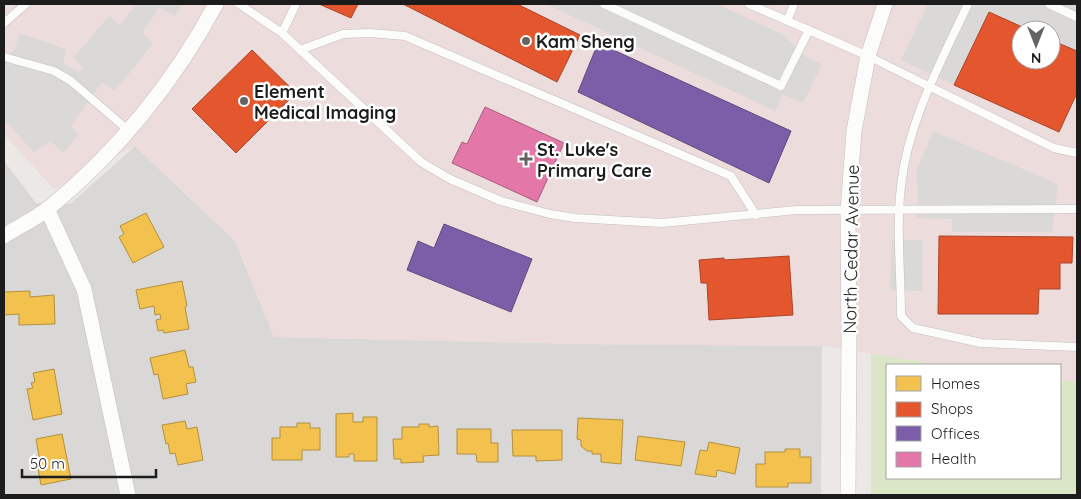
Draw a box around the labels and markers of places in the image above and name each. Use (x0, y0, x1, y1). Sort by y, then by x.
place label: Kam Sheng (536, 30, 635, 53)
marker: Kam Sheng (520, 35, 532, 47)
place label: Element Medical Imaging (254, 80, 396, 124)
marker: Element Medical Imaging (238, 95, 250, 107)
place label: St. Luke's Primary Care (537, 138, 652, 182)
marker: St. Luke's Primary Care (519, 152, 533, 166)

